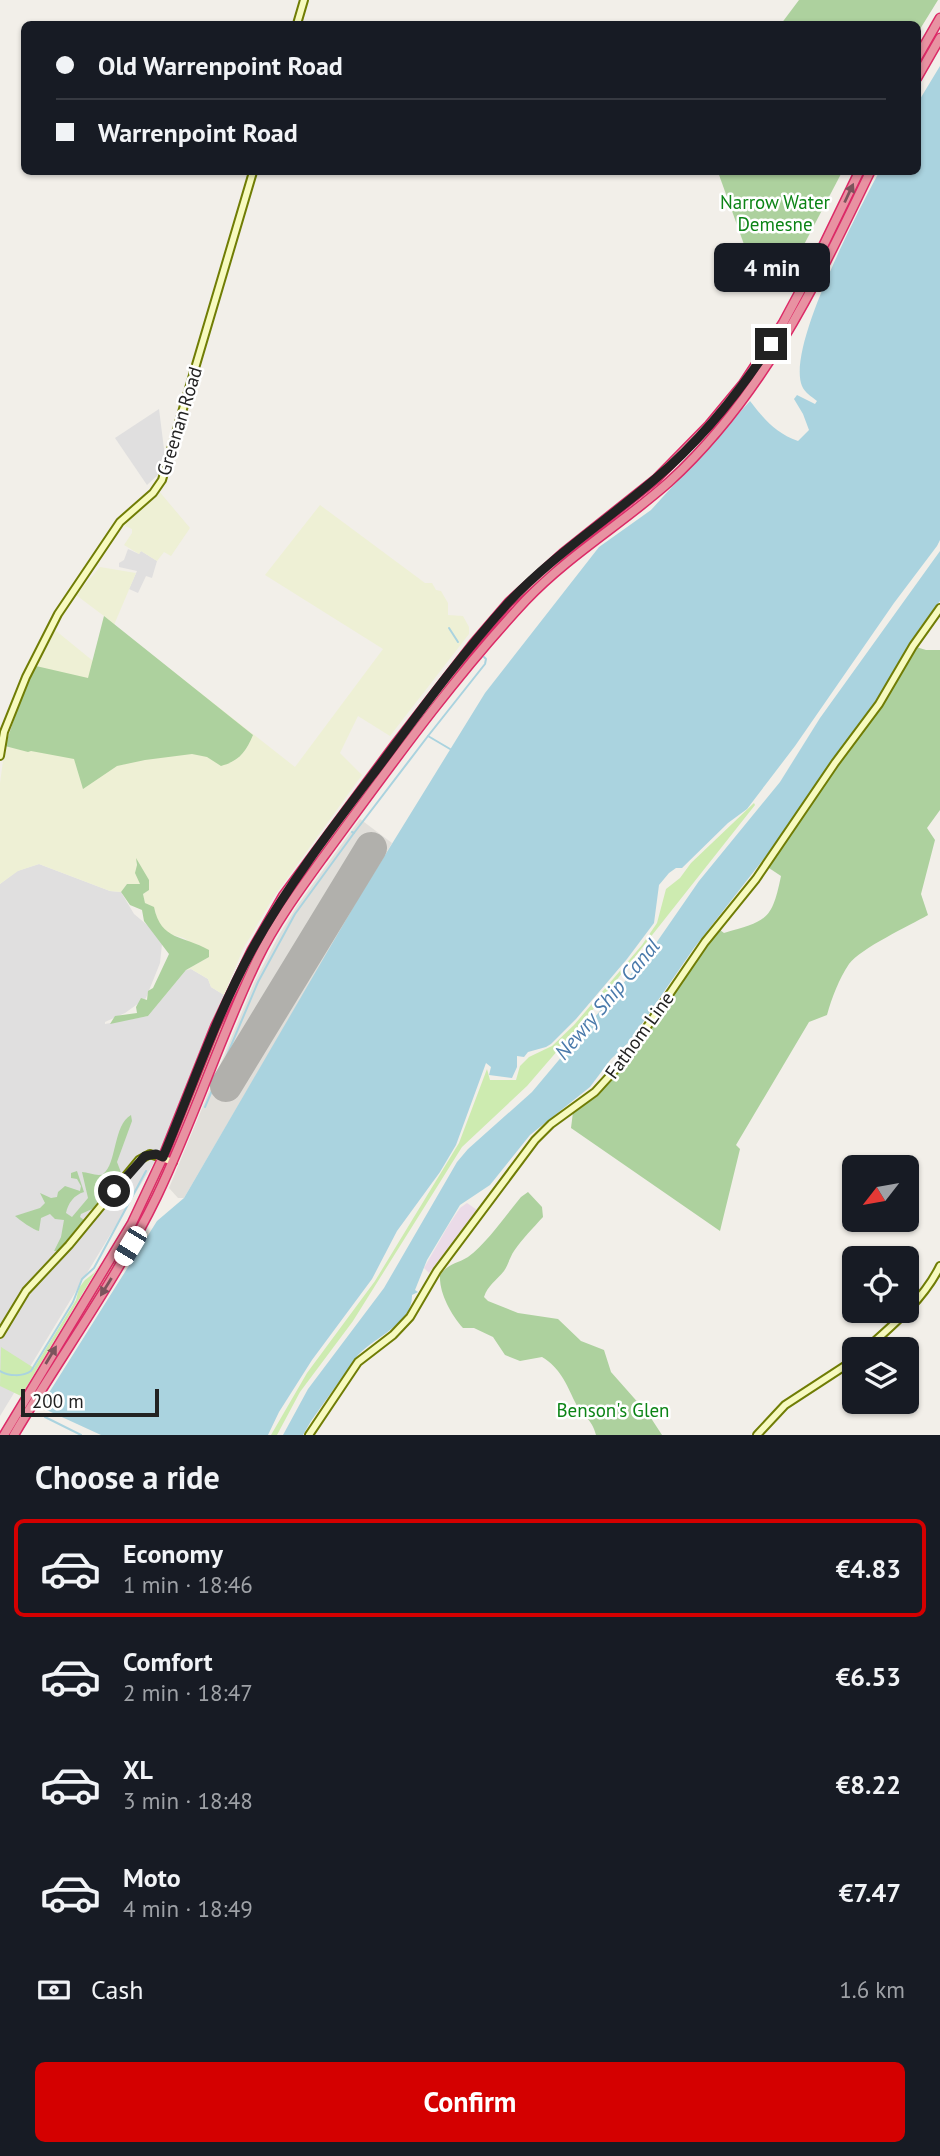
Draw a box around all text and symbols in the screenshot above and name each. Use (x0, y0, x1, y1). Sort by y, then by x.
text: Old Warrenpoint Road (98, 49, 343, 82)
text: Warrenpoint Road (98, 116, 298, 149)
one-way arrow (843, 183, 854, 203)
park label: Narrow Water Demesne (720, 190, 831, 236)
callout: 4 min (713, 243, 829, 292)
text: 4 min (744, 253, 800, 282)
route end (755, 328, 787, 360)
street label: Greenan Road (151, 364, 207, 478)
water label: Newry Ship Canal (549, 933, 666, 1065)
street label: Fathom Line (599, 987, 679, 1083)
north arrow (842, 1155, 919, 1232)
map controls (842, 1155, 919, 1414)
route start (98, 1175, 130, 1207)
car (111, 1223, 150, 1269)
button: locate (842, 1246, 919, 1323)
one-way arrow (99, 1277, 112, 1296)
button: layers (842, 1337, 919, 1414)
one-way arrow (45, 1346, 58, 1365)
scale bar (21, 1386, 159, 1418)
text: 200 m (32, 1389, 84, 1413)
park label: Benson's Glen (557, 1398, 669, 1422)
text: Choose a ride (35, 1456, 220, 1498)
icon: car (39, 1537, 102, 1600)
text: Economy (123, 1537, 223, 1570)
text: €4.83 (836, 1552, 901, 1585)
text: 1 min · 18:46 (123, 1570, 253, 1599)
icon: car (39, 1645, 102, 1708)
text: Comfort (123, 1645, 213, 1678)
text: €6.53 (836, 1660, 901, 1693)
text: 2 min · 18:47 (123, 1678, 253, 1707)
icon: car (39, 1753, 102, 1816)
text: XL (123, 1753, 153, 1786)
text: €8.22 (836, 1768, 901, 1801)
text: 3 min · 18:48 (123, 1786, 253, 1815)
icon: car (39, 1861, 102, 1924)
text: Moto (123, 1861, 181, 1894)
text: €7.47 (839, 1876, 901, 1909)
text: 4 min · 18:49 (123, 1894, 253, 1923)
icon: cash (35, 1971, 73, 2009)
text: Cash (91, 1973, 143, 2006)
text: 1.6 km (839, 1975, 905, 2004)
button: Confirm (35, 2062, 905, 2142)

